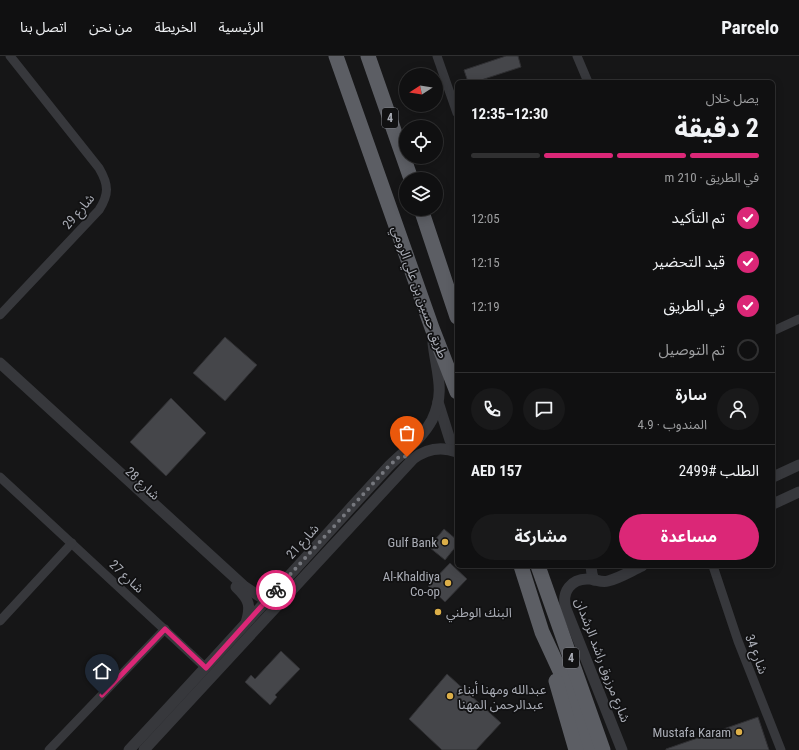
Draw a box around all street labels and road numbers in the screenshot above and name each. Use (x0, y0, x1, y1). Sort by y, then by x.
road number: 4 (382, 108, 398, 128)
street label: شارع 29 (59, 191, 100, 234)
street label: طريق حسين بن علي الرومي (386, 224, 451, 362)
street label: شارع 28 (120, 464, 163, 505)
street label: شارع 21 (283, 521, 324, 564)
street label: شارع 27 (104, 557, 147, 598)
street label: شارع مرزوق راشد الرشدان (569, 596, 633, 726)
street label: شارع 34 (739, 632, 771, 677)
road number: 4 (563, 648, 579, 668)

